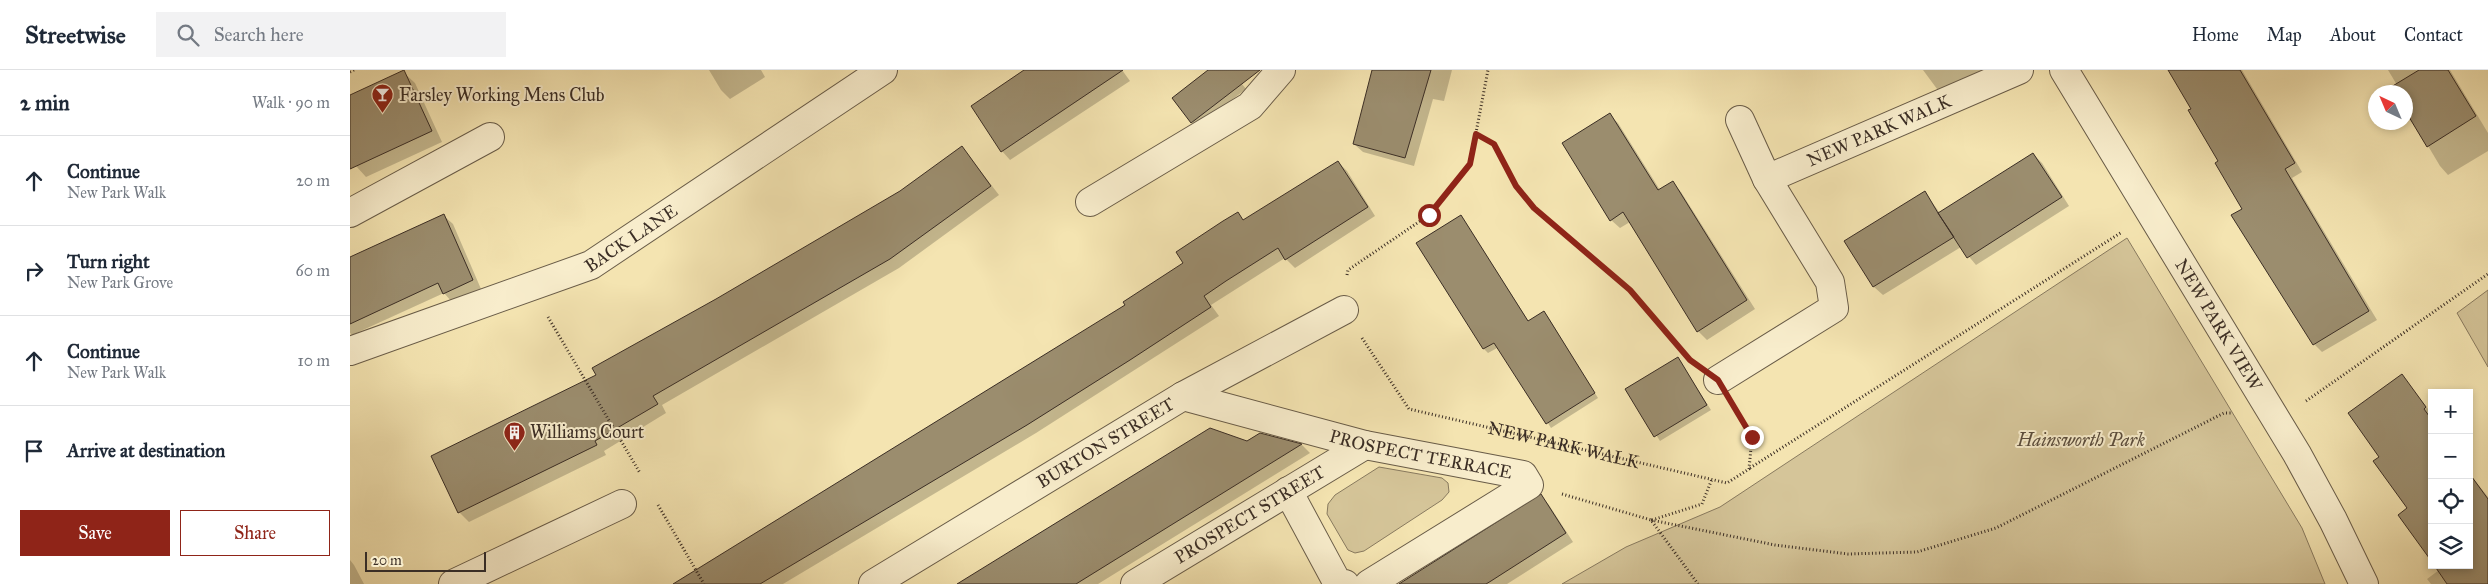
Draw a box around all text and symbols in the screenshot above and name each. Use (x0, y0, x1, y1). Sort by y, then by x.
search box (156, 12, 506, 57)
text: Streetwise (25, 20, 126, 50)
icon: search (174, 21, 202, 49)
text: Search here (214, 23, 304, 46)
text: Home (2192, 24, 2239, 46)
text: Map (2267, 24, 2302, 46)
text: About (2330, 24, 2376, 46)
text: Contact (2404, 24, 2463, 46)
bar icon: Farsley Working Mens Club (371, 83, 395, 114)
place label: Farsley Working Mens Club (399, 84, 605, 107)
north arrow (2368, 85, 2413, 130)
street label: NEW PARK WALK (1804, 89, 1956, 171)
text: 2 min (20, 90, 70, 116)
text: Walk · 90 m (252, 93, 330, 112)
text: Continue (67, 160, 140, 183)
icon: ahead (20, 167, 48, 195)
text: 20 m (296, 171, 330, 190)
text: New Park Walk (67, 183, 166, 202)
street label: BACK LANE (581, 199, 682, 277)
route start (1418, 204, 1441, 227)
text: Turn right (67, 250, 150, 273)
street label: NEW PARK VIEW (2170, 255, 2267, 395)
icon: right (20, 257, 48, 285)
text: 60 m (296, 261, 330, 280)
text: New Park Grove (67, 273, 173, 292)
text: Continue (67, 340, 140, 363)
icon: ahead (20, 347, 48, 375)
text: 10 m (298, 351, 330, 370)
text: New Park Walk (67, 363, 166, 382)
map controls (2428, 389, 2473, 569)
button: + (2428, 389, 2473, 434)
street label: BURTON STREET (1033, 393, 1178, 493)
street label: NEW PARK WALK (1486, 417, 1643, 474)
building icon: Williams Court (502, 420, 526, 451)
place label: Williams Court (530, 421, 645, 443)
street label: PROSPECT TERRACE (1327, 425, 1514, 484)
route end (1741, 426, 1764, 449)
park label: Hainsworth Park (2016, 429, 2145, 451)
button: − (2428, 434, 2473, 479)
icon: arrive (20, 437, 48, 465)
text: Arrive at destination (67, 439, 225, 462)
street label: PROSPECT STREET (1170, 461, 1329, 569)
button: locate (2428, 479, 2473, 524)
button: Save (20, 510, 170, 556)
button: Share (180, 510, 330, 556)
button: layers (2428, 524, 2473, 569)
scale bar (365, 549, 486, 572)
text: 20 m (372, 552, 402, 569)

